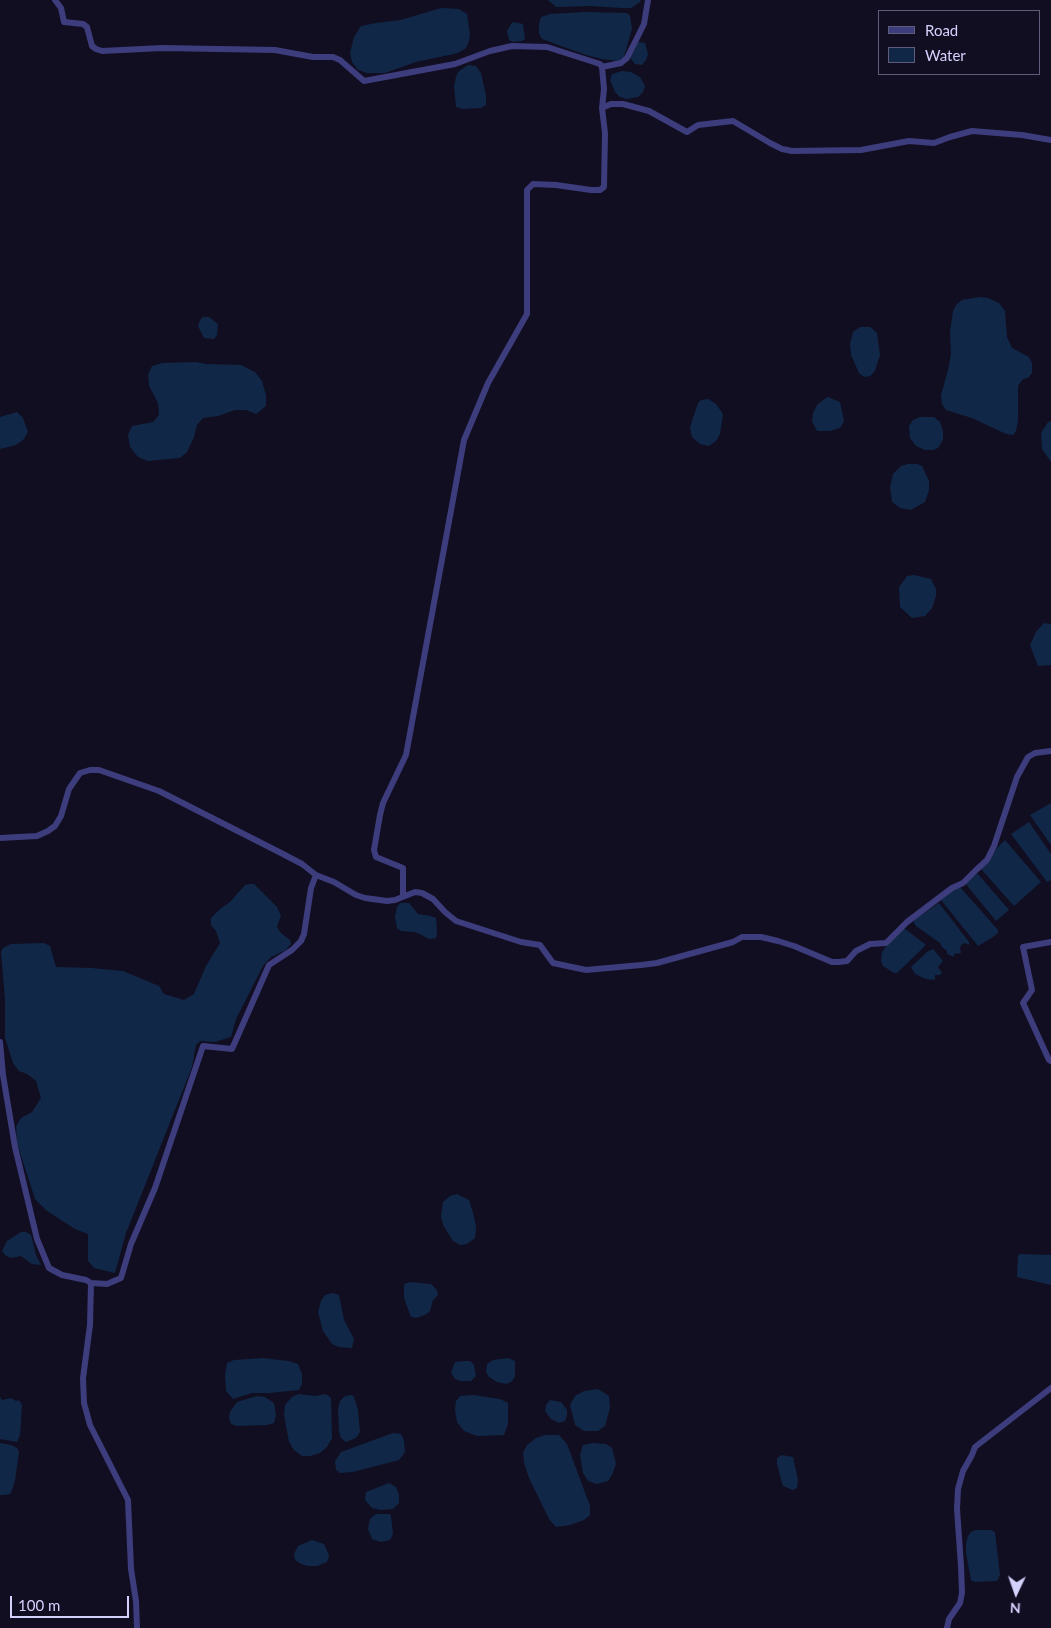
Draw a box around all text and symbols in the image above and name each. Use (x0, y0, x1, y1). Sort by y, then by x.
legend (878, 10, 1041, 75)
text: Road (925, 21, 958, 39)
text: Water (925, 46, 966, 64)
north arrow (991, 1568, 1041, 1618)
scale bar (12, 1586, 131, 1618)
text: 100 m (18, 1596, 60, 1614)
text: N (1009, 1600, 1021, 1617)

